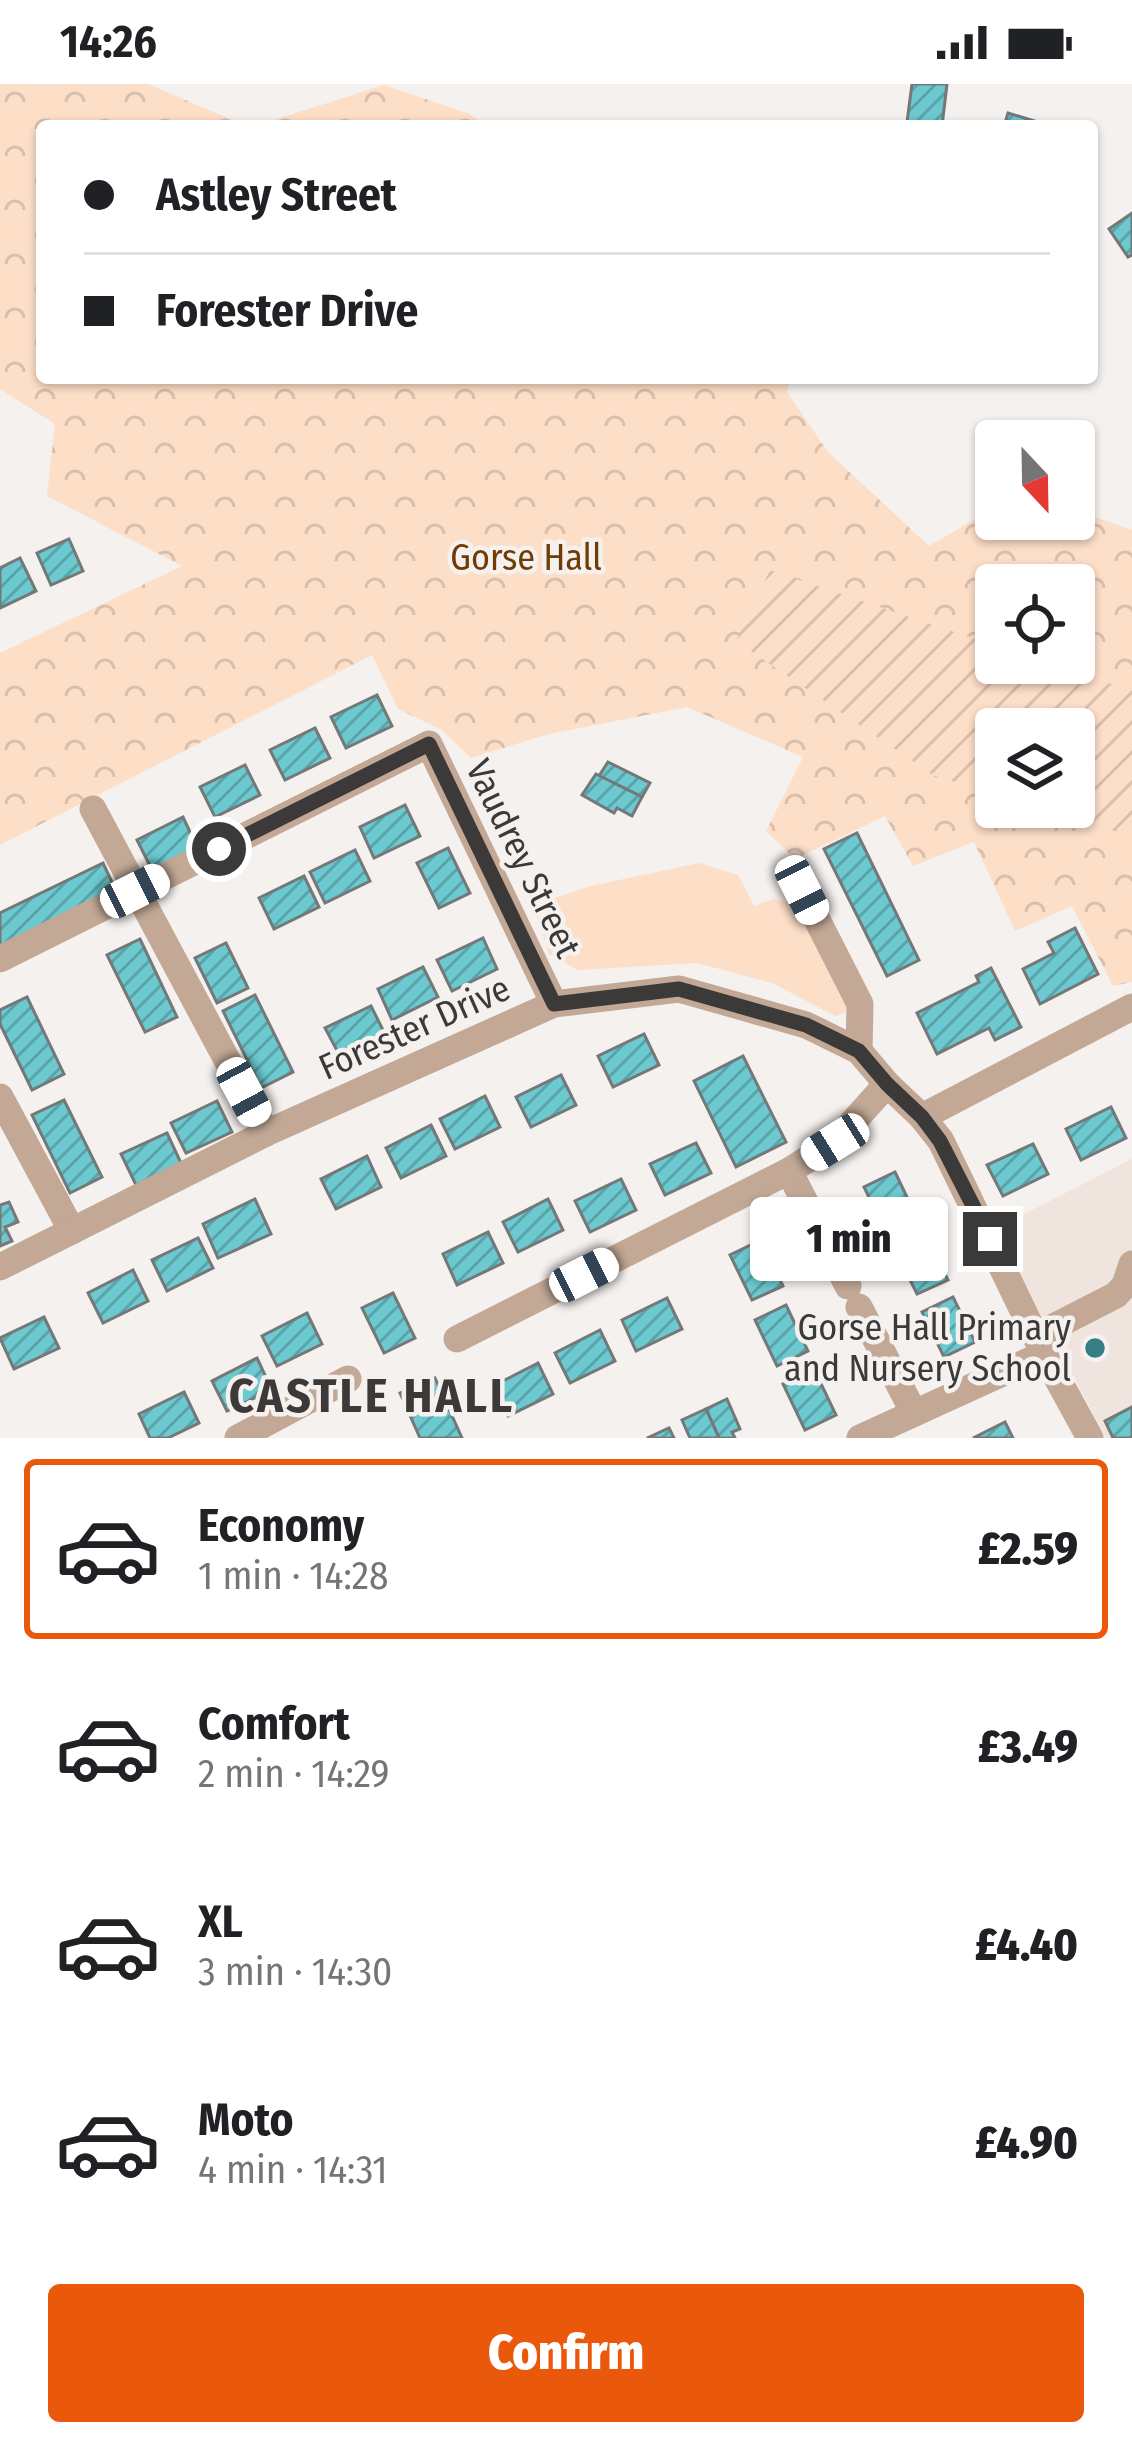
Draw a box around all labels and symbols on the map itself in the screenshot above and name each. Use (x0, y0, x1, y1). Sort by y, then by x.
north arrow (975, 420, 1095, 540)
park label: Gorse Hall (450, 536, 602, 580)
street label: Vaudrey Street (456, 752, 590, 965)
route start (192, 822, 246, 876)
car (770, 850, 834, 930)
car (95, 859, 175, 923)
street label: Forester Drive (312, 966, 517, 1090)
car (211, 1052, 277, 1132)
car (795, 1108, 875, 1176)
callout: 1 min (750, 1197, 948, 1281)
route end (963, 1212, 1017, 1266)
car (544, 1243, 624, 1307)
place label: Gorse Hall Primary and Nursery School (784, 1306, 1071, 1391)
marker: Gorse Hall Primary and Nursery School (1082, 1335, 1108, 1361)
district label: CASTLE HALL (229, 1367, 515, 1425)

